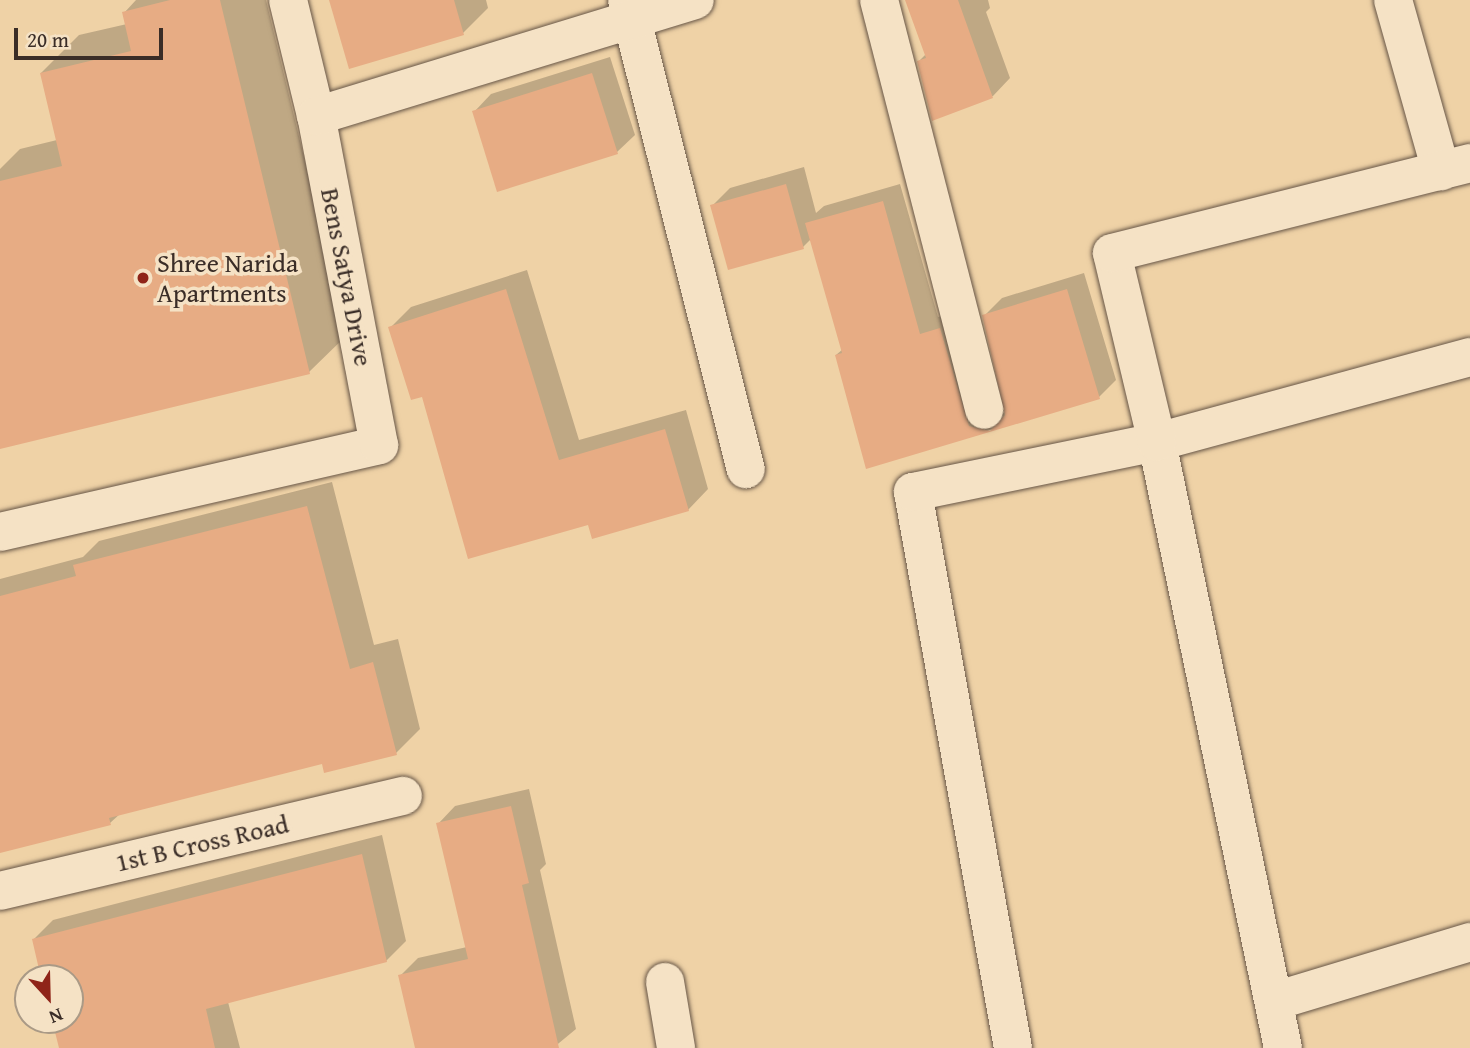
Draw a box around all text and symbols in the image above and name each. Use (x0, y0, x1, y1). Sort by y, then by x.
scale bar (18, 14, 166, 58)
text: 20 m (27, 24, 69, 55)
street label: Bens Satya Drive (314, 185, 380, 369)
place label: Shree Narida Apartments (157, 247, 298, 308)
marker: Shree Narida Apartments (135, 270, 151, 286)
street label: 1st B Cross Road (112, 808, 292, 878)
north arrow (14, 964, 84, 1034)
text: N (45, 1001, 67, 1032)

